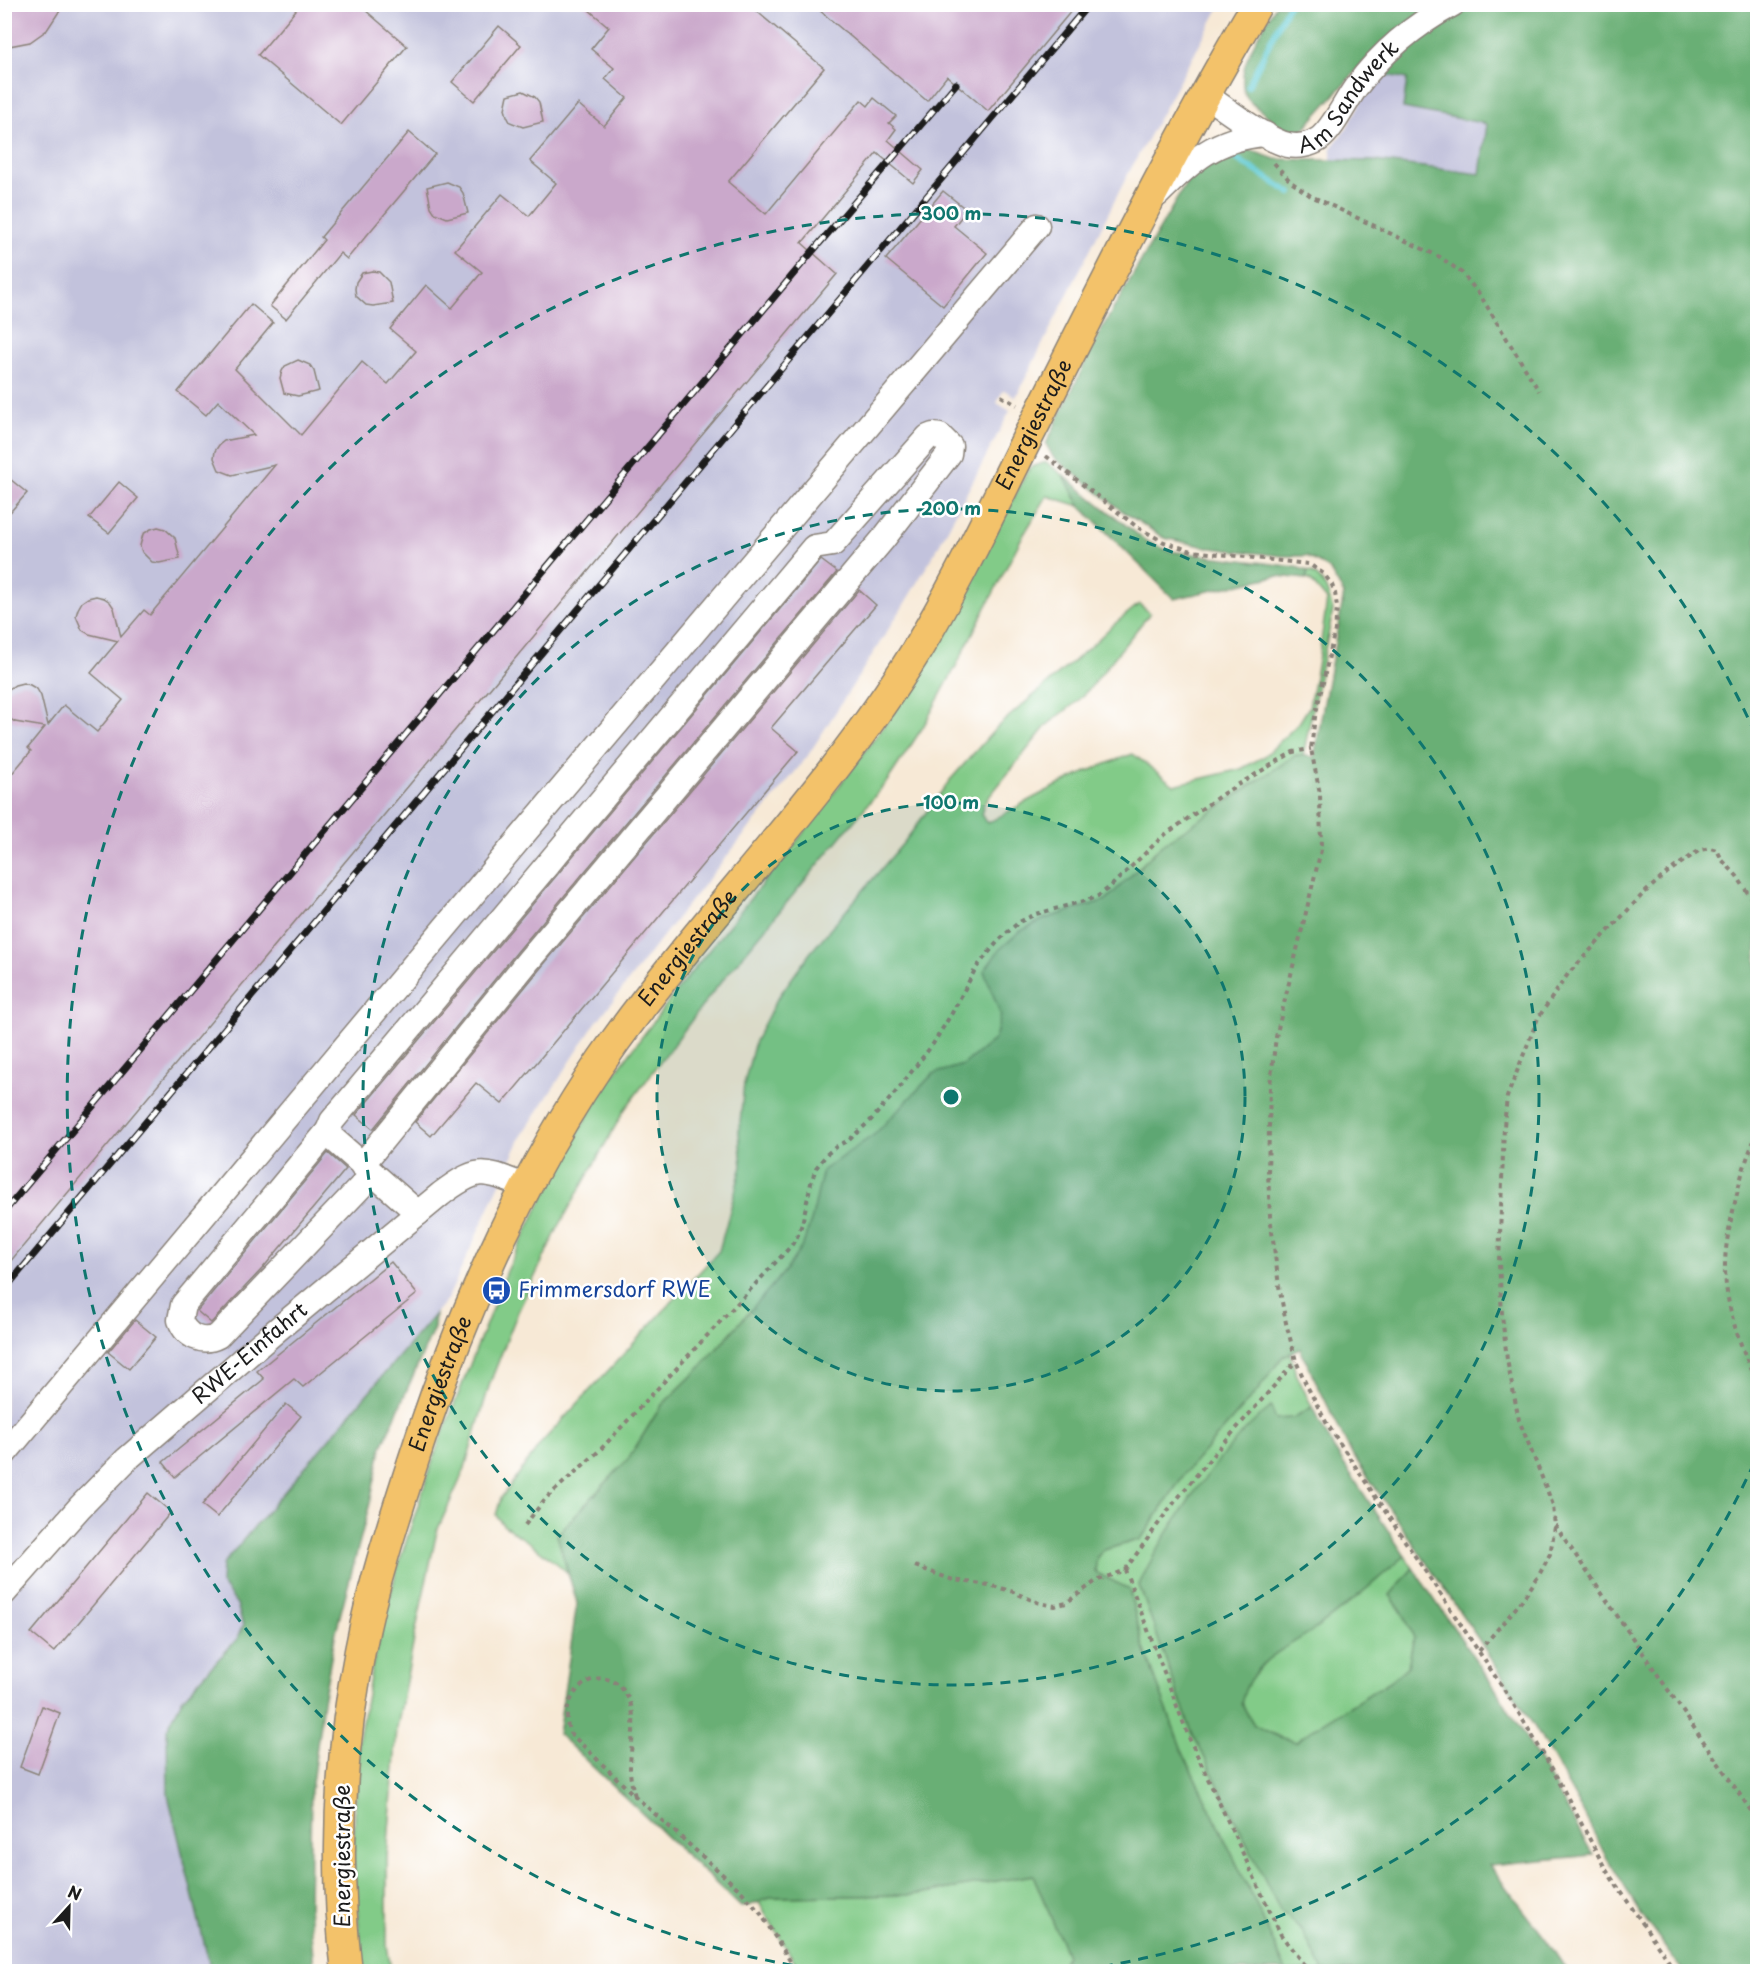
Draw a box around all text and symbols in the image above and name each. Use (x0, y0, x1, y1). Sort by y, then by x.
street label: Am Sandwerk (1294, 31, 1405, 160)
text: 300 m (921, 199, 981, 226)
street label: Energiestraße (986, 353, 1079, 495)
text: 200 m (921, 494, 981, 521)
text: 100 m (923, 788, 979, 815)
street label: Energiestraße (629, 881, 744, 1012)
centre of rings (941, 1087, 961, 1107)
place label: Frimmersdorf RWE (518, 1272, 711, 1304)
bus stop icon: Frimmersdorf RWE (481, 1274, 513, 1306)
street label: RWE-Einfahrt (184, 1293, 313, 1411)
street label: Energiestraße (399, 1310, 479, 1455)
street label: Energiestraße (325, 1785, 357, 1927)
north arrow (39, 1877, 99, 1937)
text: N (65, 1879, 85, 1906)

